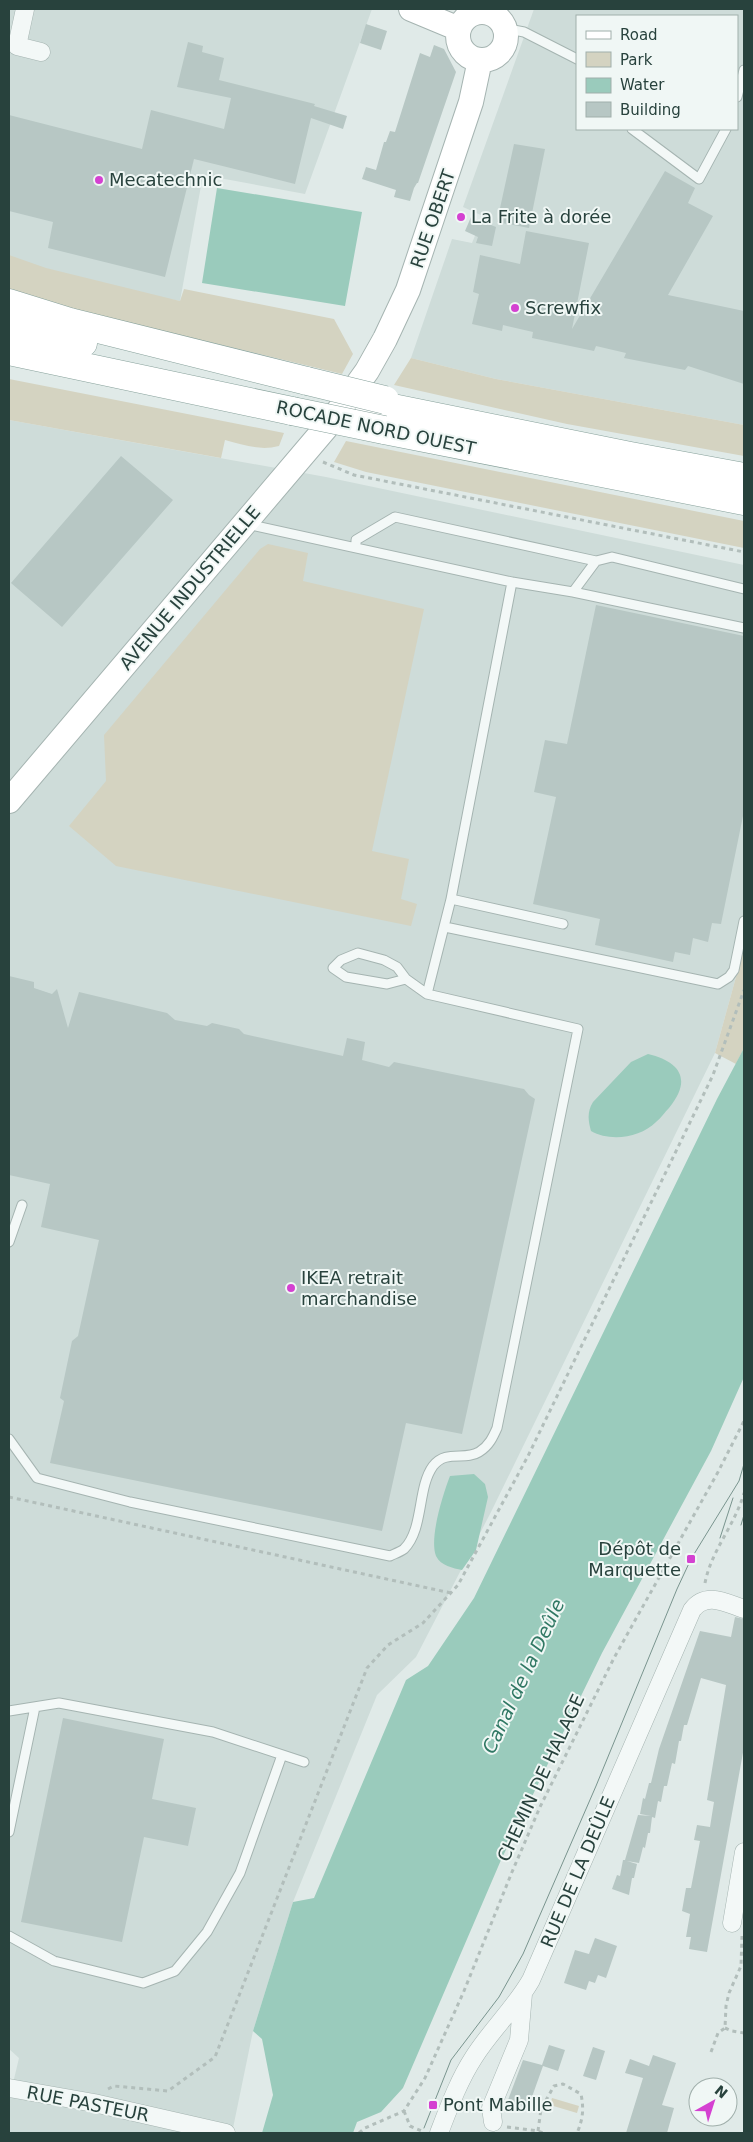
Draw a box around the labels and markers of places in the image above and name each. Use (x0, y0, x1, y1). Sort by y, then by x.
place label: Mecatechnic (109, 169, 222, 190)
marker: Mecatechnic (93, 174, 105, 186)
place label: La Frite à dorée (471, 206, 611, 227)
marker: La Frite à dorée (455, 211, 467, 223)
place label: Screwfix (525, 297, 601, 318)
marker: Screwfix (509, 302, 521, 314)
place label: IKEA retrait marchandise (301, 1267, 417, 1309)
marker: IKEA retrait marchandise (285, 1282, 297, 1294)
place label: Dépôt de Marquette (588, 1538, 681, 1580)
marker: Dépôt de Marquette (685, 1553, 697, 1565)
place label: Pont Mabille (443, 2094, 552, 2115)
marker: Pont Mabille (427, 2099, 439, 2111)

